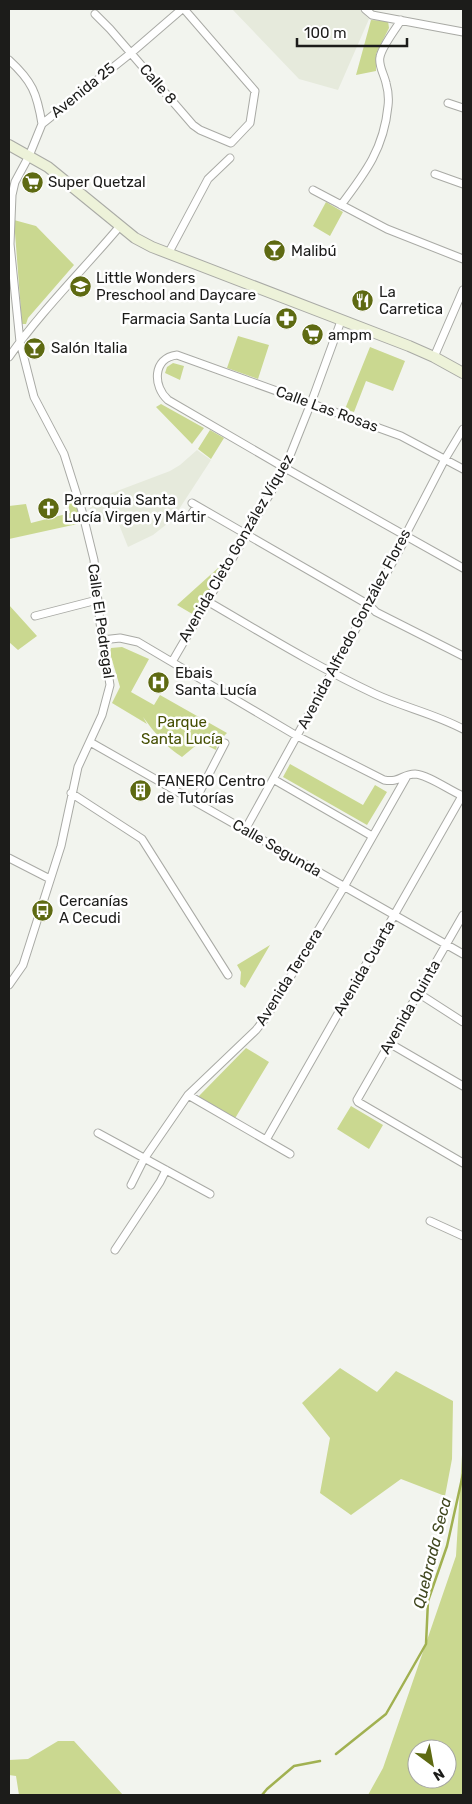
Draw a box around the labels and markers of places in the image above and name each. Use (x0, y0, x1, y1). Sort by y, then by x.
supermarket icon: Super Quetzal (20, 170, 44, 194)
place label: Super Quetzal (48, 173, 146, 191)
bar icon: Malibú (263, 239, 287, 263)
place label: Malibú (291, 242, 336, 260)
place label: Little Wonders Preschool and Daycare (96, 269, 256, 304)
school or university icon: Little Wonders Preschool and Daycare (68, 275, 92, 299)
place label: La Carretica (379, 283, 443, 318)
restaurant icon: La Carretica (351, 289, 375, 313)
pharmacy icon: Farmacia Santa Lucía (275, 307, 299, 331)
place label: Farmacia Santa Lucía (121, 310, 271, 328)
supermarket icon: ampm (300, 323, 324, 347)
place label: ampm (328, 326, 372, 344)
bar icon: Salón Italia (23, 336, 47, 360)
place label: Salón Italia (51, 339, 127, 357)
place label: Parroquia Santa Lucía Virgen y Mártir (64, 491, 206, 526)
church icon: Parroquia Santa Lucía Virgen y Mártir (36, 497, 60, 521)
place label: Ebais Santa Lucía (175, 664, 257, 699)
hospital icon: Ebais Santa Lucía (147, 670, 171, 694)
place label: FANERO Centro de Tutorías (157, 772, 266, 807)
building icon: FANERO Centro de Tutorías (129, 778, 153, 802)
place label: Cercanías A Cecudi (59, 892, 129, 927)
bus stop icon: Cercanías A Cecudi (31, 898, 55, 922)

